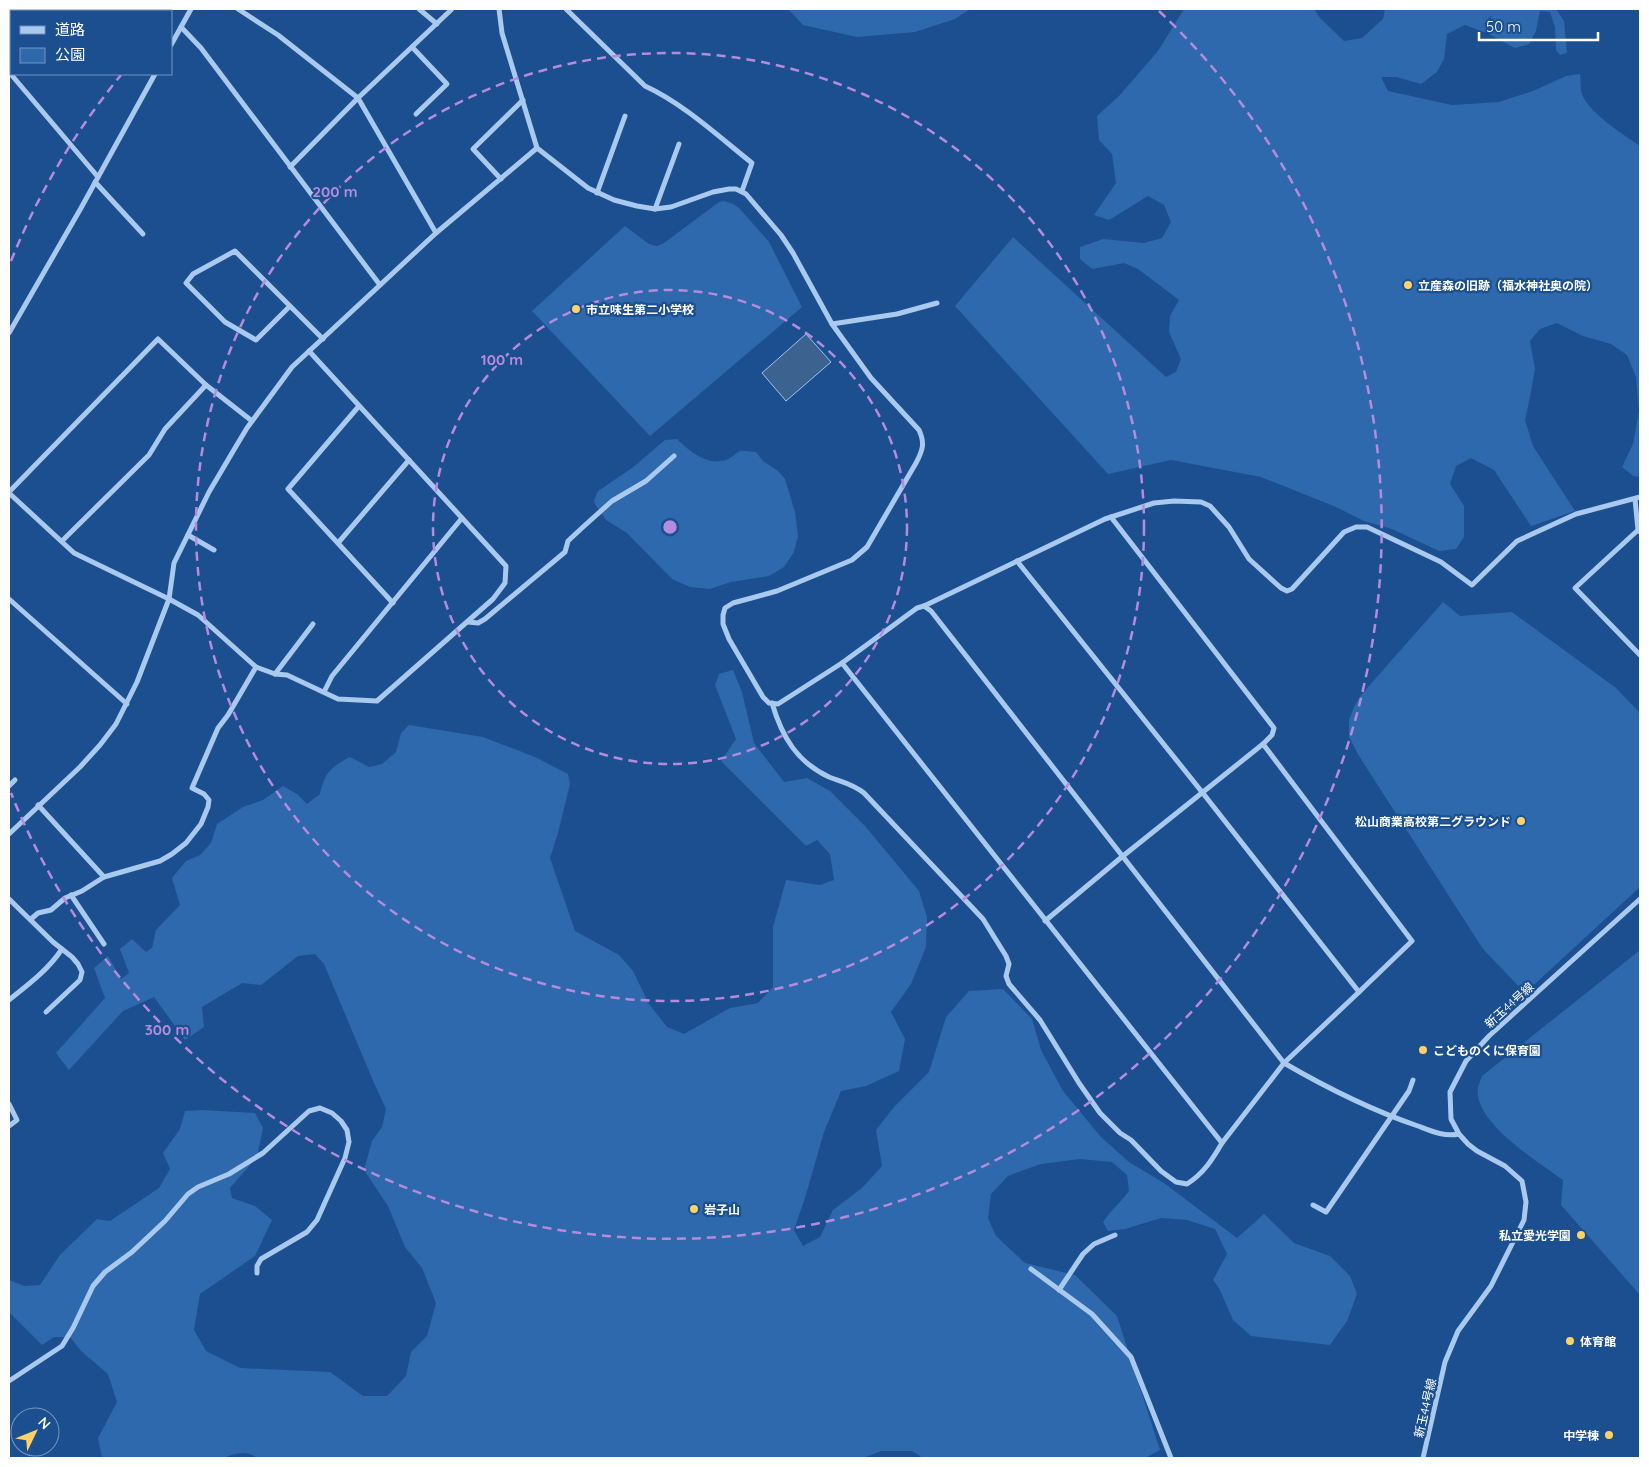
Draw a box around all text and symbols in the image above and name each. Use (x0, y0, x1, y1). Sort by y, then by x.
legend (10, 10, 172, 75)
scale bar (1479, 10, 1598, 42)
text: 50 m (1486, 17, 1521, 36)
text: 道路 (55, 20, 85, 39)
text: 公園 (55, 45, 85, 64)
text: 200 m (313, 182, 358, 201)
place label: 立産森の旧跡（福水神社奥の院） (1418, 278, 1598, 293)
marker: 立産森の旧跡（福水神社奥の院） (1402, 279, 1414, 291)
place label: 市立味生第二小学校 (586, 302, 694, 317)
marker: 市立味生第二小学校 (570, 303, 582, 315)
text: 100 m (481, 350, 523, 369)
centre of rings (661, 518, 679, 536)
place label: 松山商業高校第二グラウンド (1355, 814, 1511, 829)
marker: 松山商業高校第二グラウンド (1515, 815, 1527, 827)
street label: 新玉44号線 (1481, 979, 1537, 1031)
text: 300 m (145, 1020, 189, 1039)
place label: こどものくに保育園 (1433, 1043, 1541, 1058)
marker: こどものくに保育園 (1417, 1044, 1429, 1056)
place label: 岩子山 (704, 1202, 740, 1217)
marker: 岩子山 (688, 1203, 700, 1215)
place label: 私立愛光学園 (1499, 1228, 1571, 1243)
marker: 私立愛光学園 (1575, 1229, 1587, 1241)
place label: 体育館 (1580, 1334, 1616, 1349)
marker: 体育館 (1564, 1335, 1576, 1347)
street label: 新玉44号線 (1411, 1377, 1439, 1439)
north arrow (10, 1407, 60, 1457)
text: N (34, 1413, 55, 1433)
place label: 中学棟 (1563, 1428, 1599, 1443)
marker: 中学棟 (1603, 1429, 1615, 1441)

